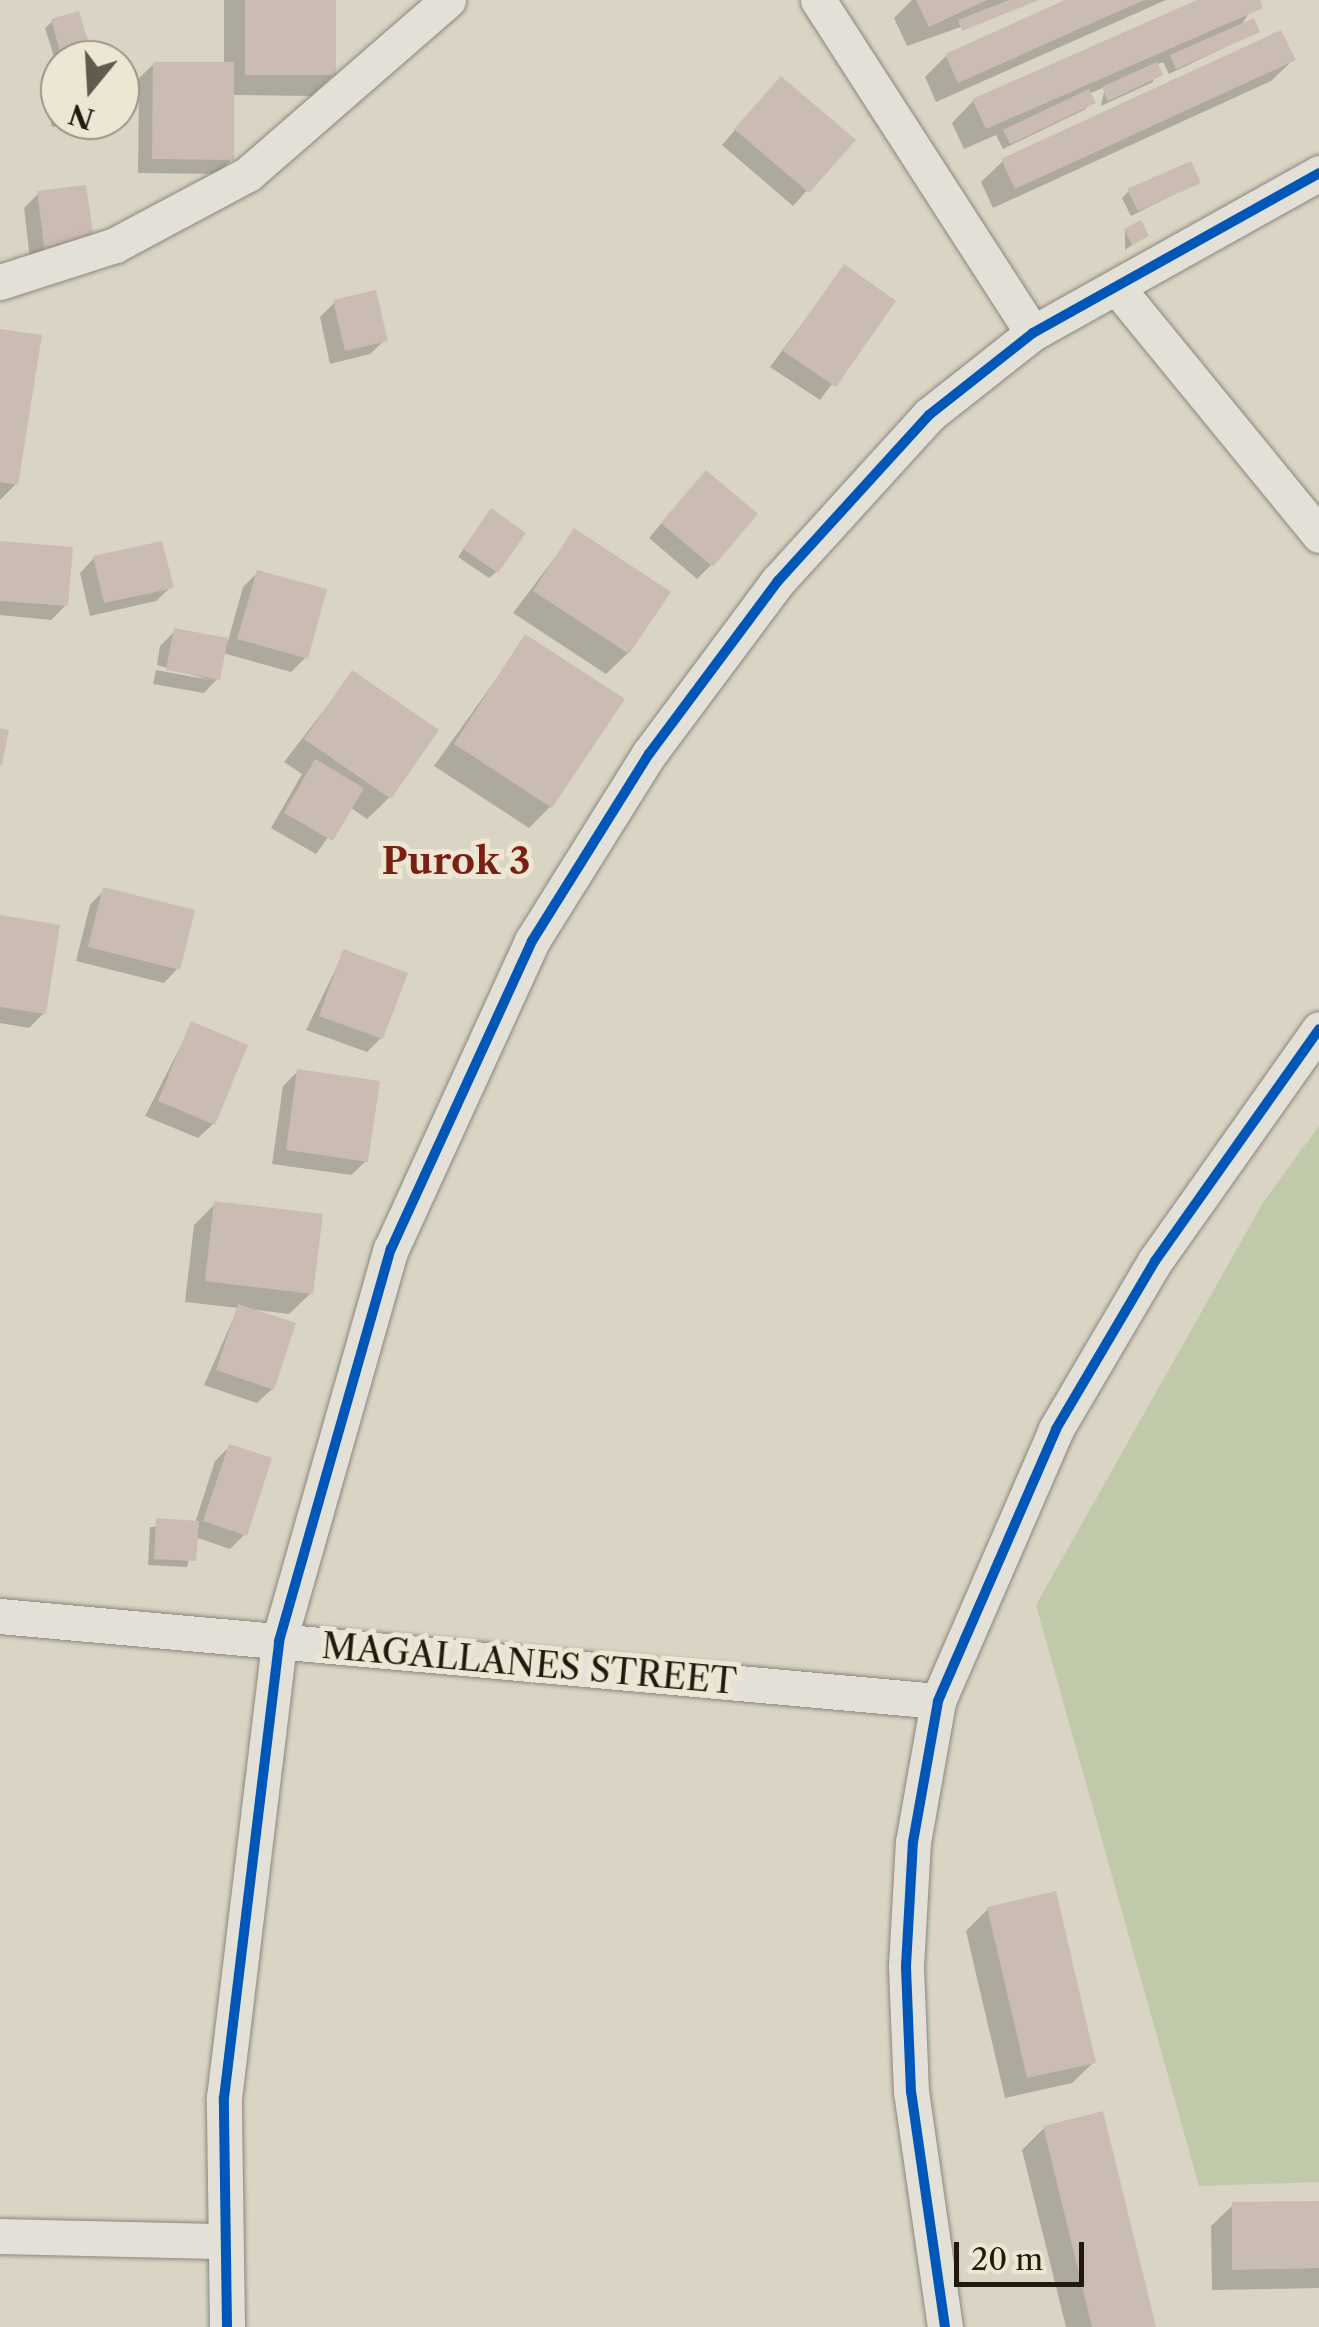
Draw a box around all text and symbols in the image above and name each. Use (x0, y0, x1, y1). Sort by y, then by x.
north arrow (40, 40, 140, 140)
text: N (65, 97, 98, 137)
district label: Purok 3 (381, 838, 531, 884)
street label: MAGALLANES STREET (320, 1625, 738, 1703)
scale bar (959, 2222, 1089, 2284)
text: 20 m (971, 2241, 1043, 2278)

